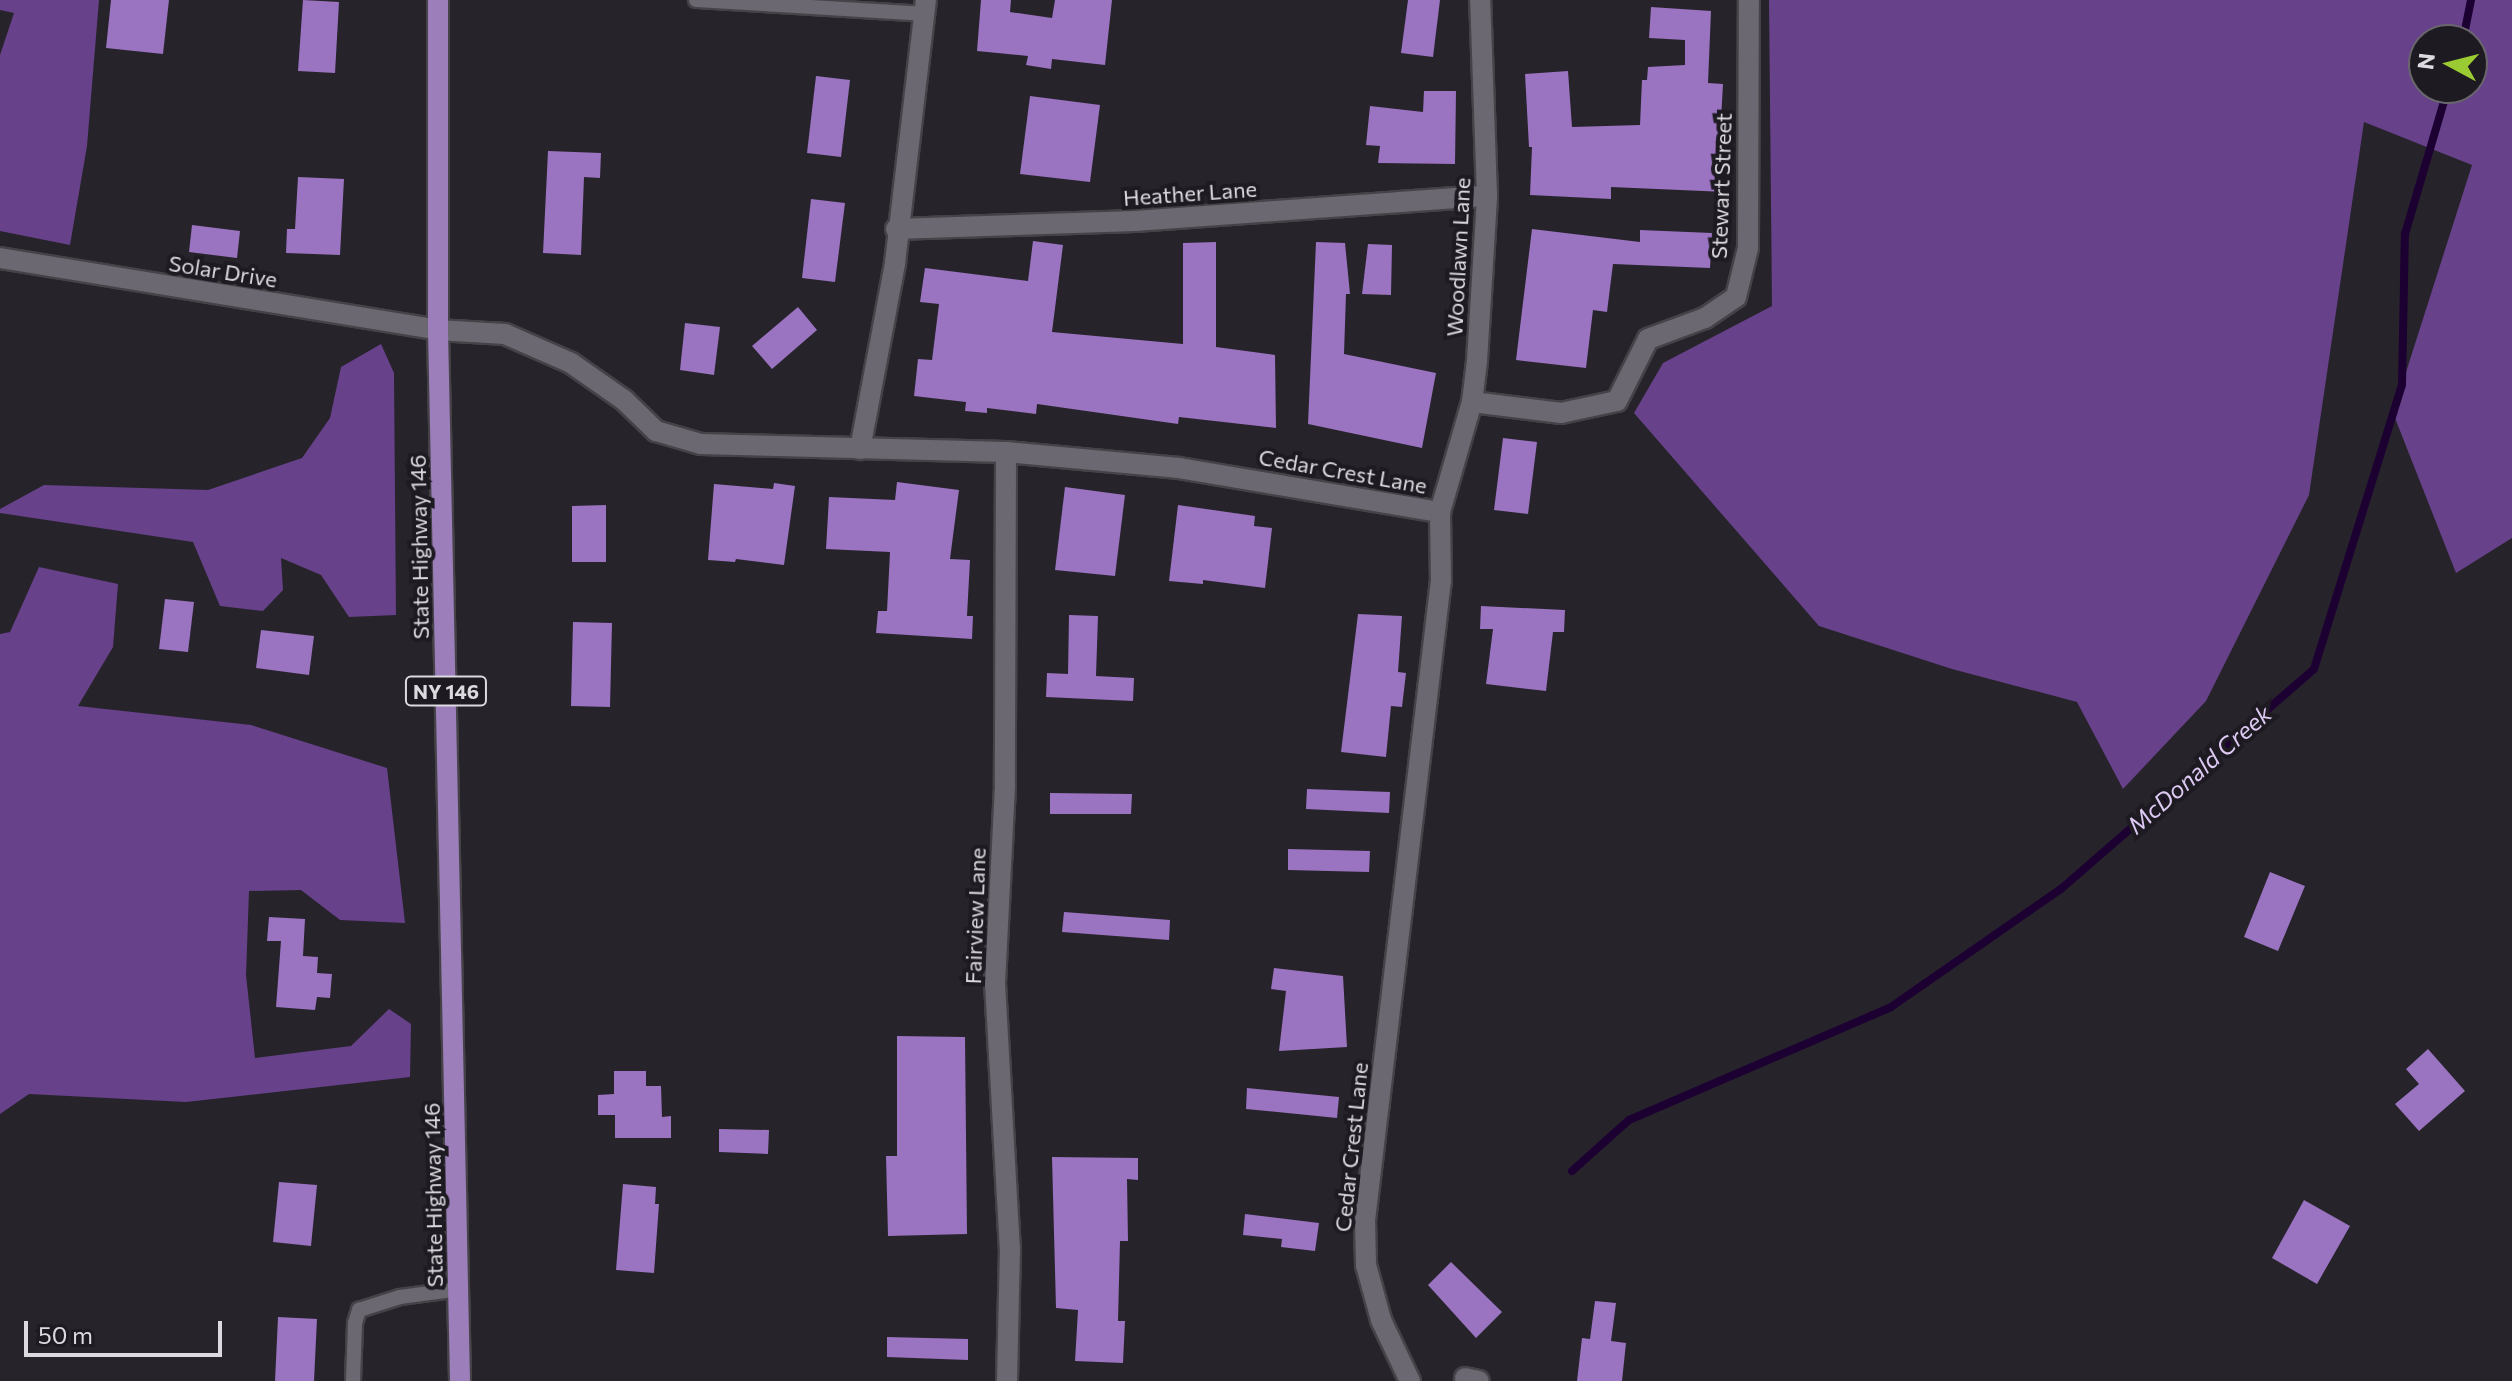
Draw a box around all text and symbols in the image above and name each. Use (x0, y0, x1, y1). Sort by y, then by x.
north arrow (2408, 24, 2488, 104)
text: N (2411, 51, 2440, 71)
street label: Stewart Street (1705, 113, 1737, 259)
street label: Heather Lane (1122, 175, 1258, 211)
street label: Woodlawn Lane (1441, 177, 1475, 337)
street label: Solar Drive (167, 249, 279, 293)
street label: Cedar Crest Lane (1257, 443, 1429, 499)
street label: State Highway 146 (404, 455, 434, 639)
road number: NY 146 (404, 675, 488, 707)
water label: McDonald Creek (2121, 699, 2277, 839)
street label: Fairview Lane (959, 847, 991, 985)
street label: Cedar Crest Lane (1329, 1061, 1373, 1233)
street label: State Highway 146 (418, 1103, 448, 1287)
scale bar (28, 1305, 226, 1355)
text: 50 m (38, 1320, 93, 1349)

